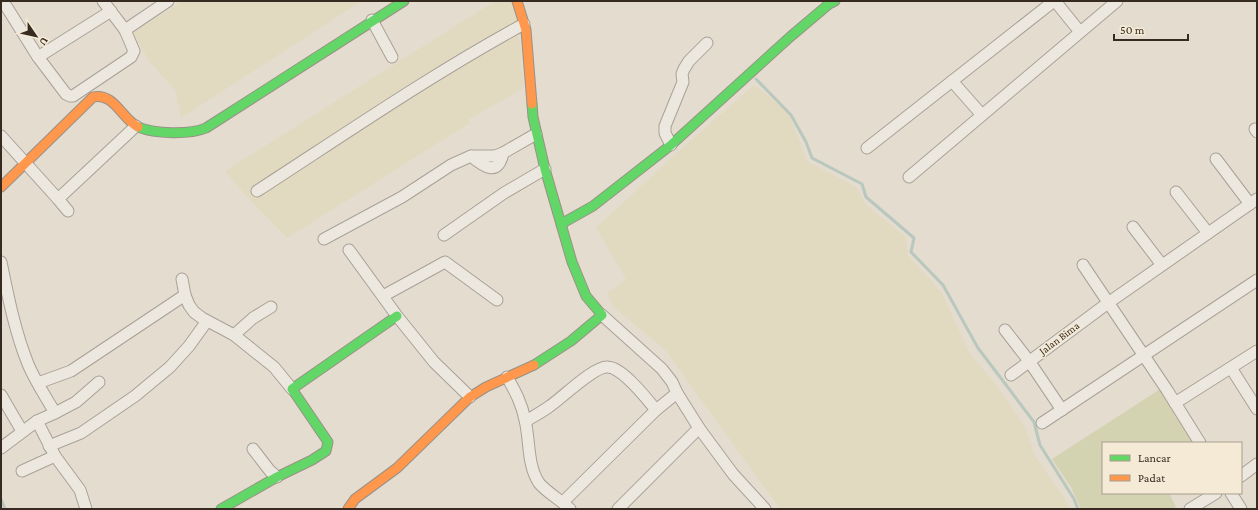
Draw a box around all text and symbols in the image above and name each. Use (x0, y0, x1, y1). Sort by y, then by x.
north arrow (16, 16, 56, 56)
scale bar (1114, 16, 1188, 42)
text: 50 m (1120, 23, 1145, 37)
text: U (37, 35, 51, 48)
street label: Jalan Bima (1036, 319, 1082, 358)
legend (1102, 442, 1242, 494)
text: Lancar (1138, 451, 1172, 465)
text: Padat (1138, 471, 1166, 485)

